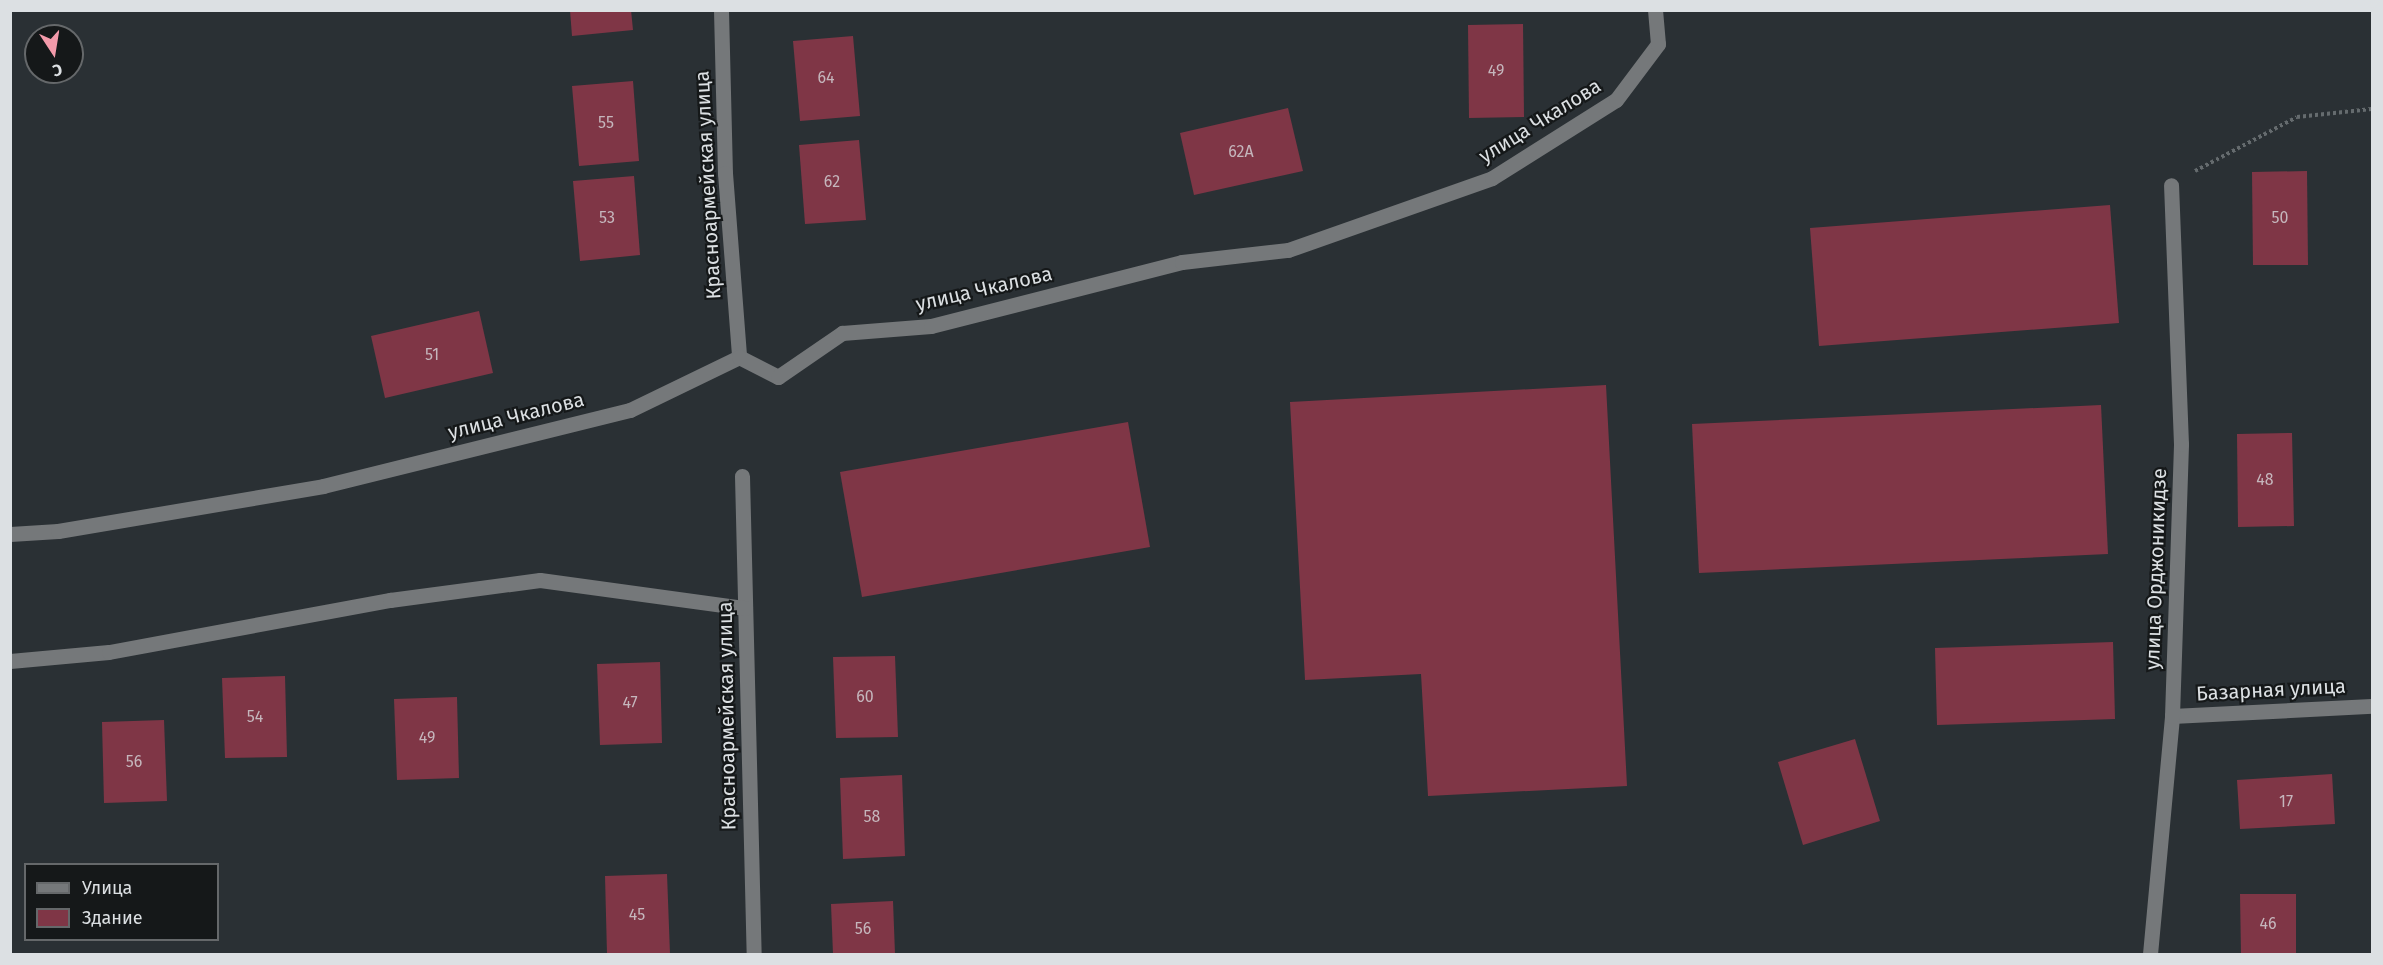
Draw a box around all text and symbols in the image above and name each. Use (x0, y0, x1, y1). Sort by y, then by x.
north arrow (24, 24, 84, 84)
text: С (51, 60, 64, 80)
house number: 49 (1488, 61, 1504, 81)
house number: 64 (817, 68, 835, 88)
street label: Красноармейская улица (690, 70, 726, 300)
street label: улица Чкалова (1475, 74, 1605, 168)
house number: 55 (598, 113, 614, 133)
house number: 62А (1228, 142, 1254, 162)
house number: 62 (824, 172, 840, 192)
house number: 53 (599, 208, 615, 228)
house number: 50 (2272, 208, 2288, 228)
street label: улица Чкалова (913, 262, 1055, 316)
house number: 51 (425, 345, 439, 365)
street label: улица Чкалова (445, 387, 587, 445)
street label: улица Орджоникидзе (2140, 468, 2172, 670)
house number: 48 (2256, 470, 2274, 490)
street label: Красноармейская улица (713, 601, 741, 831)
street label: Базарная улица (2196, 674, 2346, 706)
house number: 60 (856, 687, 874, 707)
house number: 47 (622, 693, 638, 713)
house number: 54 (247, 707, 263, 727)
house number: 49 (419, 728, 435, 748)
house number: 56 (126, 752, 142, 772)
house number: 17 (2279, 792, 2293, 812)
house number: 58 (864, 807, 880, 827)
legend (24, 863, 219, 941)
text: Улица (82, 877, 132, 899)
house number: 45 (629, 905, 645, 925)
text: Здание (82, 907, 143, 929)
house number: 46 (2259, 914, 2277, 934)
house number: 56 (855, 919, 871, 939)

